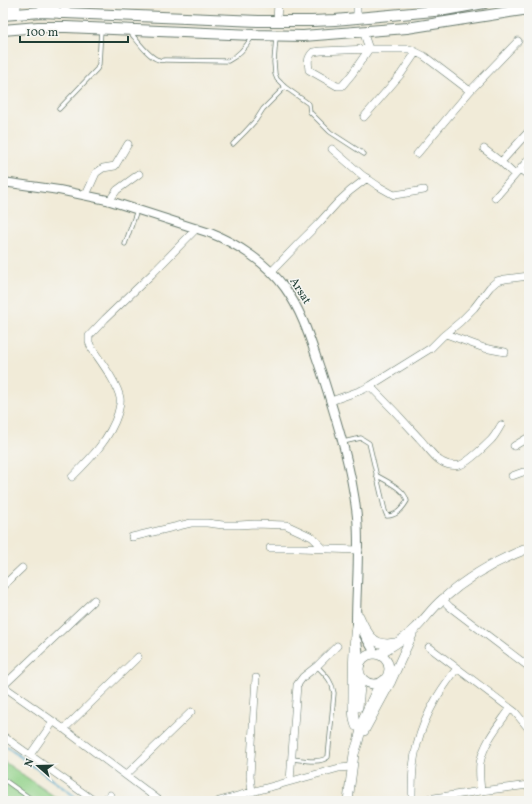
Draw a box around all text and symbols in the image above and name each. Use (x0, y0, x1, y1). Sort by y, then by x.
scale bar (20, 18, 128, 44)
text: 100 m (26, 25, 59, 41)
street label: Arsat (286, 275, 314, 307)
north arrow (18, 746, 58, 786)
text: N (22, 757, 38, 769)

